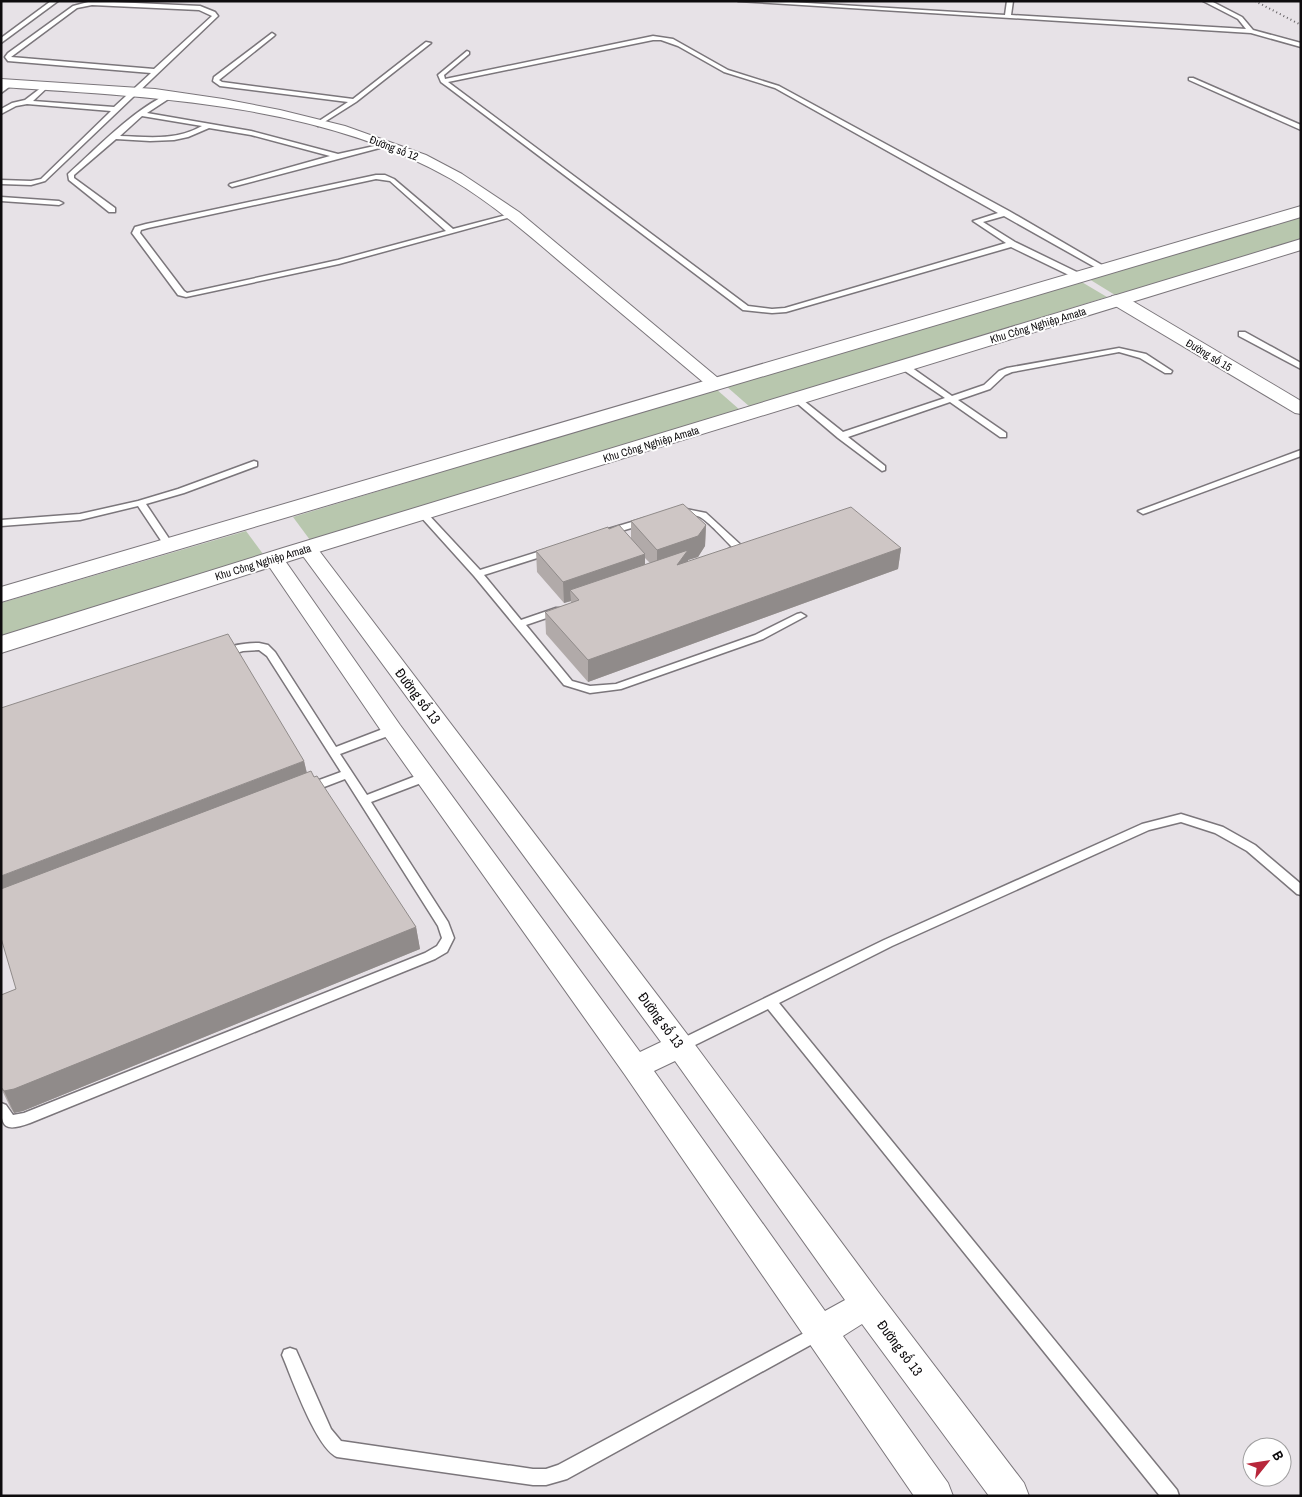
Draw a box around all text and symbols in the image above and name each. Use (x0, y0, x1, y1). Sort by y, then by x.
street label: Đường số 12 (368, 132, 420, 164)
street label: Khu Công Nghiệp Amata (988, 304, 1088, 346)
street label: Đường số 15 (1183, 336, 1235, 374)
street label: Khu Công Nghiệp Amata (601, 423, 701, 465)
street label: Khu Công Nghiệp Amata (213, 541, 313, 583)
street label: Đường số 13 (391, 665, 445, 727)
street label: Đường số 13 (634, 989, 688, 1051)
street label: Đường số 13 (873, 1317, 927, 1379)
north arrow (1242, 1437, 1292, 1487)
text: B (1268, 1447, 1288, 1464)

